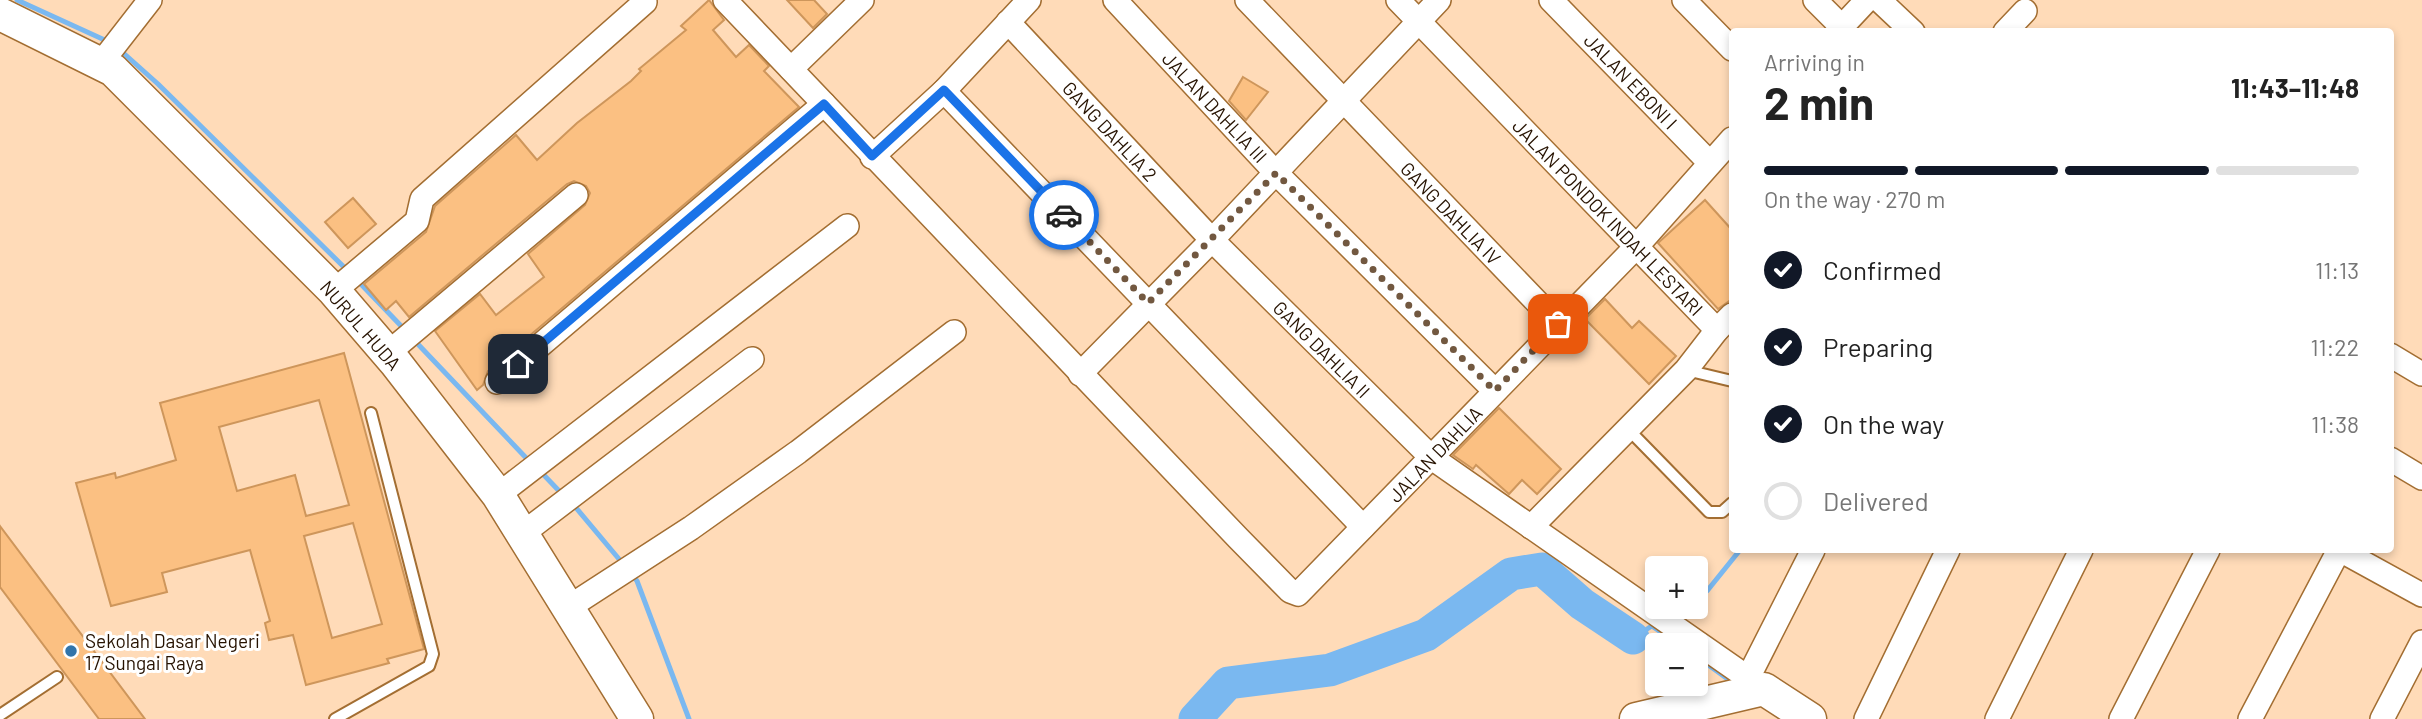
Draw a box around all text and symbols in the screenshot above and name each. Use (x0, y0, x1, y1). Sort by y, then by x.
street label: JALAN EBONI I (1580, 28, 1682, 134)
street label: JALAN DAHLIA III (1158, 47, 1272, 167)
text: Arriving in (1764, 48, 1865, 76)
text: 11:43–11:48 (2231, 72, 2359, 103)
text: 2 min (1764, 74, 1874, 129)
street label: GANG DAHLIA 2 (1058, 76, 1162, 186)
street label: JALAN PONDOK INDAH LESTARI (1508, 114, 1708, 320)
street label: GANG DAHLIA IV (1396, 157, 1506, 269)
courier (1029, 180, 1099, 250)
text: On the way · 270 m (1764, 185, 1945, 213)
icon: car (1045, 196, 1083, 234)
icon: check (1764, 251, 1802, 289)
text: Confirmed (1823, 254, 1942, 285)
text: 11:13 (2315, 256, 2359, 284)
street label: NURUL HUDA (316, 275, 406, 375)
pin (1528, 294, 1588, 354)
street label: GANG DAHLIA II (1269, 296, 1375, 402)
icon: bag (1539, 305, 1577, 343)
icon: check (1764, 328, 1802, 366)
text: Preparing (1823, 331, 1933, 362)
text: 11:22 (2310, 333, 2359, 361)
pin (488, 334, 548, 394)
icon: home (499, 345, 537, 383)
street label: JALAN DAHLIA (1383, 401, 1487, 507)
icon: check (1764, 405, 1802, 443)
text: On the way (1823, 408, 1944, 439)
text: 11:38 (2311, 410, 2359, 438)
text: Delivered (1823, 485, 1929, 516)
map controls (1645, 556, 1708, 696)
button: + (1645, 556, 1708, 619)
place label: Sekolah Dasar Negeri 17 Sungai Raya (85, 629, 260, 674)
button: − (1645, 633, 1708, 696)
marker: Sekolah Dasar Negeri 17 Sungai Raya (63, 643, 79, 659)

